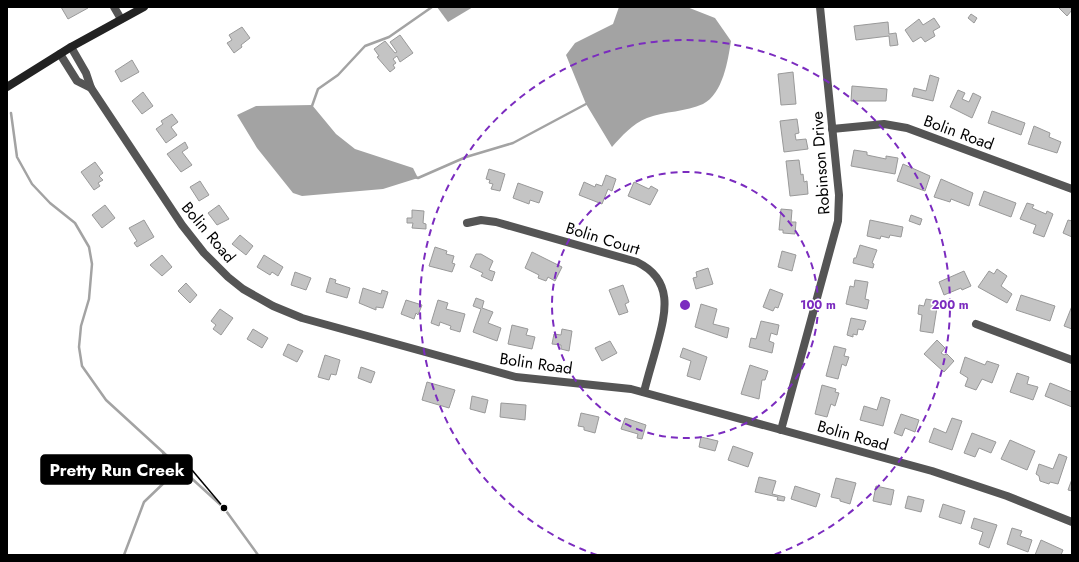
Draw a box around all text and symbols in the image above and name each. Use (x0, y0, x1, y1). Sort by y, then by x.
street label: Bolin Road (920, 109, 997, 156)
street label: Robinson Drive (805, 111, 836, 215)
street label: Bolin Road (176, 197, 241, 268)
street label: Bolin Court (563, 216, 643, 261)
text: 100 m (800, 296, 836, 314)
text: 200 m (931, 296, 969, 314)
centre of rings (678, 298, 692, 312)
street label: Bolin Road (498, 347, 574, 380)
street label: Bolin Road (815, 414, 891, 457)
callout: Pretty Run Creek (41, 455, 192, 484)
text: Pretty Run Creek (49, 458, 185, 482)

